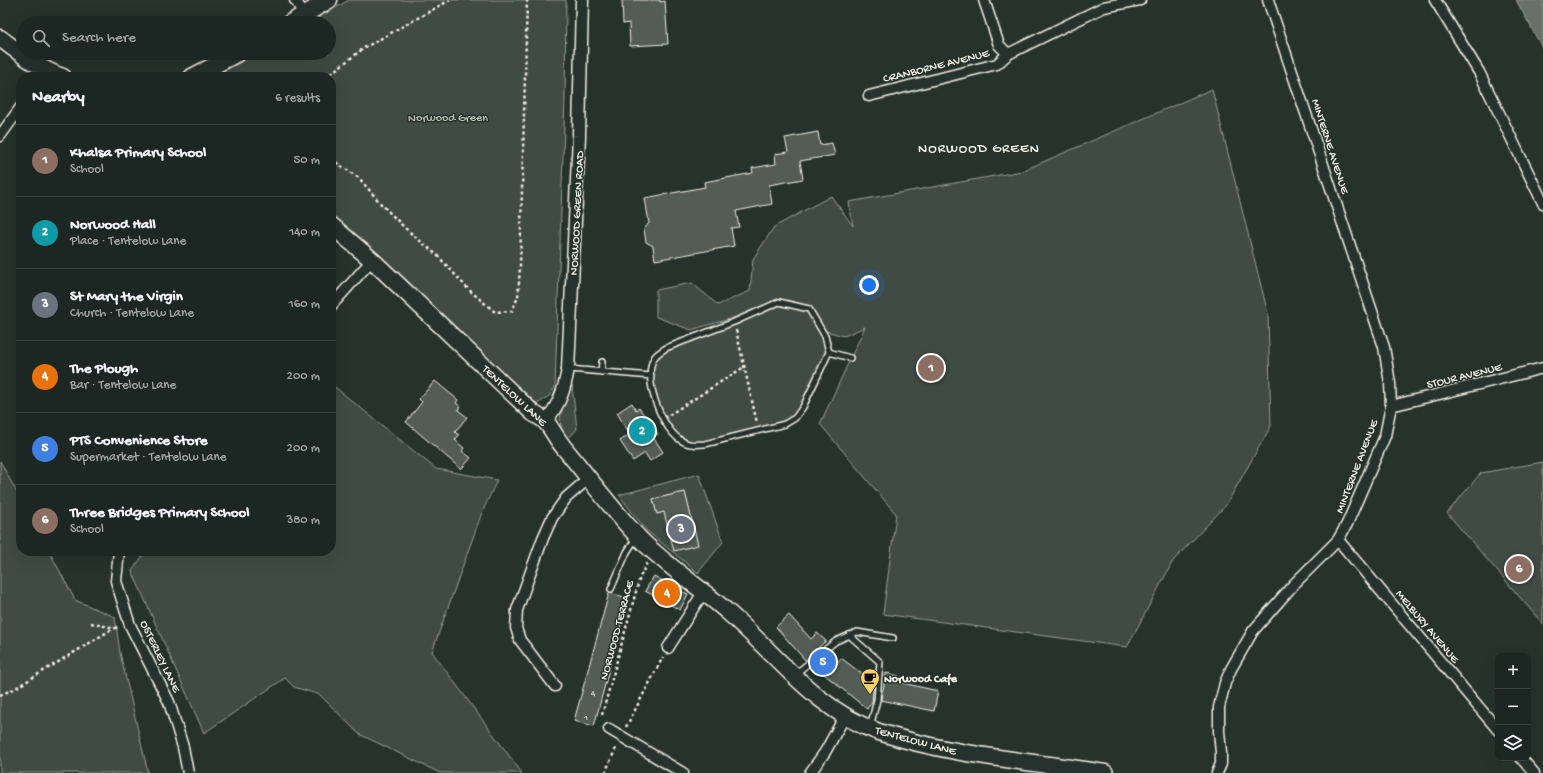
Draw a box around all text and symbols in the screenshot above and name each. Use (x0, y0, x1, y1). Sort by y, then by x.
search box (16, 16, 336, 60)
icon: search (30, 27, 52, 49)
text: Search here (62, 29, 136, 47)
street label: CRANBORNE AVENUE (882, 47, 992, 87)
text: Nearby (32, 88, 85, 108)
text: 6 results (275, 91, 320, 106)
street label: MINTERNE AVENUE (1307, 97, 1351, 196)
park label: Norwood Green (408, 112, 488, 126)
district label: NORWOOD GREEN (918, 141, 1040, 158)
text: Khalsa Primary School (70, 144, 206, 162)
street label: NORWOOD GREEN ROAD (568, 150, 588, 276)
text: 1 (42, 153, 48, 168)
text: 50 m (293, 153, 320, 168)
text: School (70, 162, 104, 177)
text: Norwood Hall (70, 216, 156, 234)
text: 2 (42, 225, 48, 240)
text: 140 m (289, 225, 320, 240)
text: Place · Tentelow Lane (70, 234, 186, 249)
your location (859, 275, 879, 295)
text: St Mary the Virgin (70, 288, 183, 306)
text: 3 (42, 297, 48, 312)
text: 160 m (288, 297, 320, 312)
text: Church · Tentelow Lane (70, 306, 194, 321)
pin: 1 (918, 353, 944, 383)
text: The Plough (70, 360, 138, 378)
street label: STOUR AVENUE (1425, 361, 1504, 393)
street label: TENTELOW LANE (478, 362, 549, 430)
text: 4 (42, 369, 48, 384)
text: 200 m (287, 369, 320, 384)
text: Bar · Tentelow Lane (70, 378, 176, 393)
pin: 2 (629, 416, 655, 446)
street label: MINTERNE AVENUE (1334, 417, 1382, 515)
text: PTS Convenience Store (70, 432, 208, 450)
text: 5 (42, 441, 48, 456)
text: 200 m (287, 441, 320, 456)
text: Supermarket · Tentelow Lane (70, 450, 226, 465)
text: Three Bridges Primary School (70, 504, 250, 522)
text: 6 (42, 513, 48, 528)
text: 380 m (286, 513, 320, 528)
pin: 3 (668, 514, 694, 544)
text: School (70, 522, 104, 537)
pin: 6 (1506, 554, 1532, 584)
pin: 4 (654, 578, 680, 608)
street label: NORWOOD TERRACE (598, 579, 638, 682)
street label: MELBURY AVENUE (1392, 588, 1462, 667)
street label: OSTERLEY LANE (136, 619, 183, 696)
pin: 5 (810, 647, 836, 677)
map controls (1495, 653, 1531, 761)
button: + (1495, 653, 1531, 689)
cafe icon: Norwood Cafe (859, 667, 881, 695)
place label: Norwood Cafe (884, 673, 958, 687)
house number: 4 (591, 688, 596, 700)
button: − (1495, 689, 1531, 725)
house number: 1 (583, 712, 588, 724)
street label: TENTELOW LANE (872, 724, 958, 760)
button: layers (1495, 725, 1531, 761)

